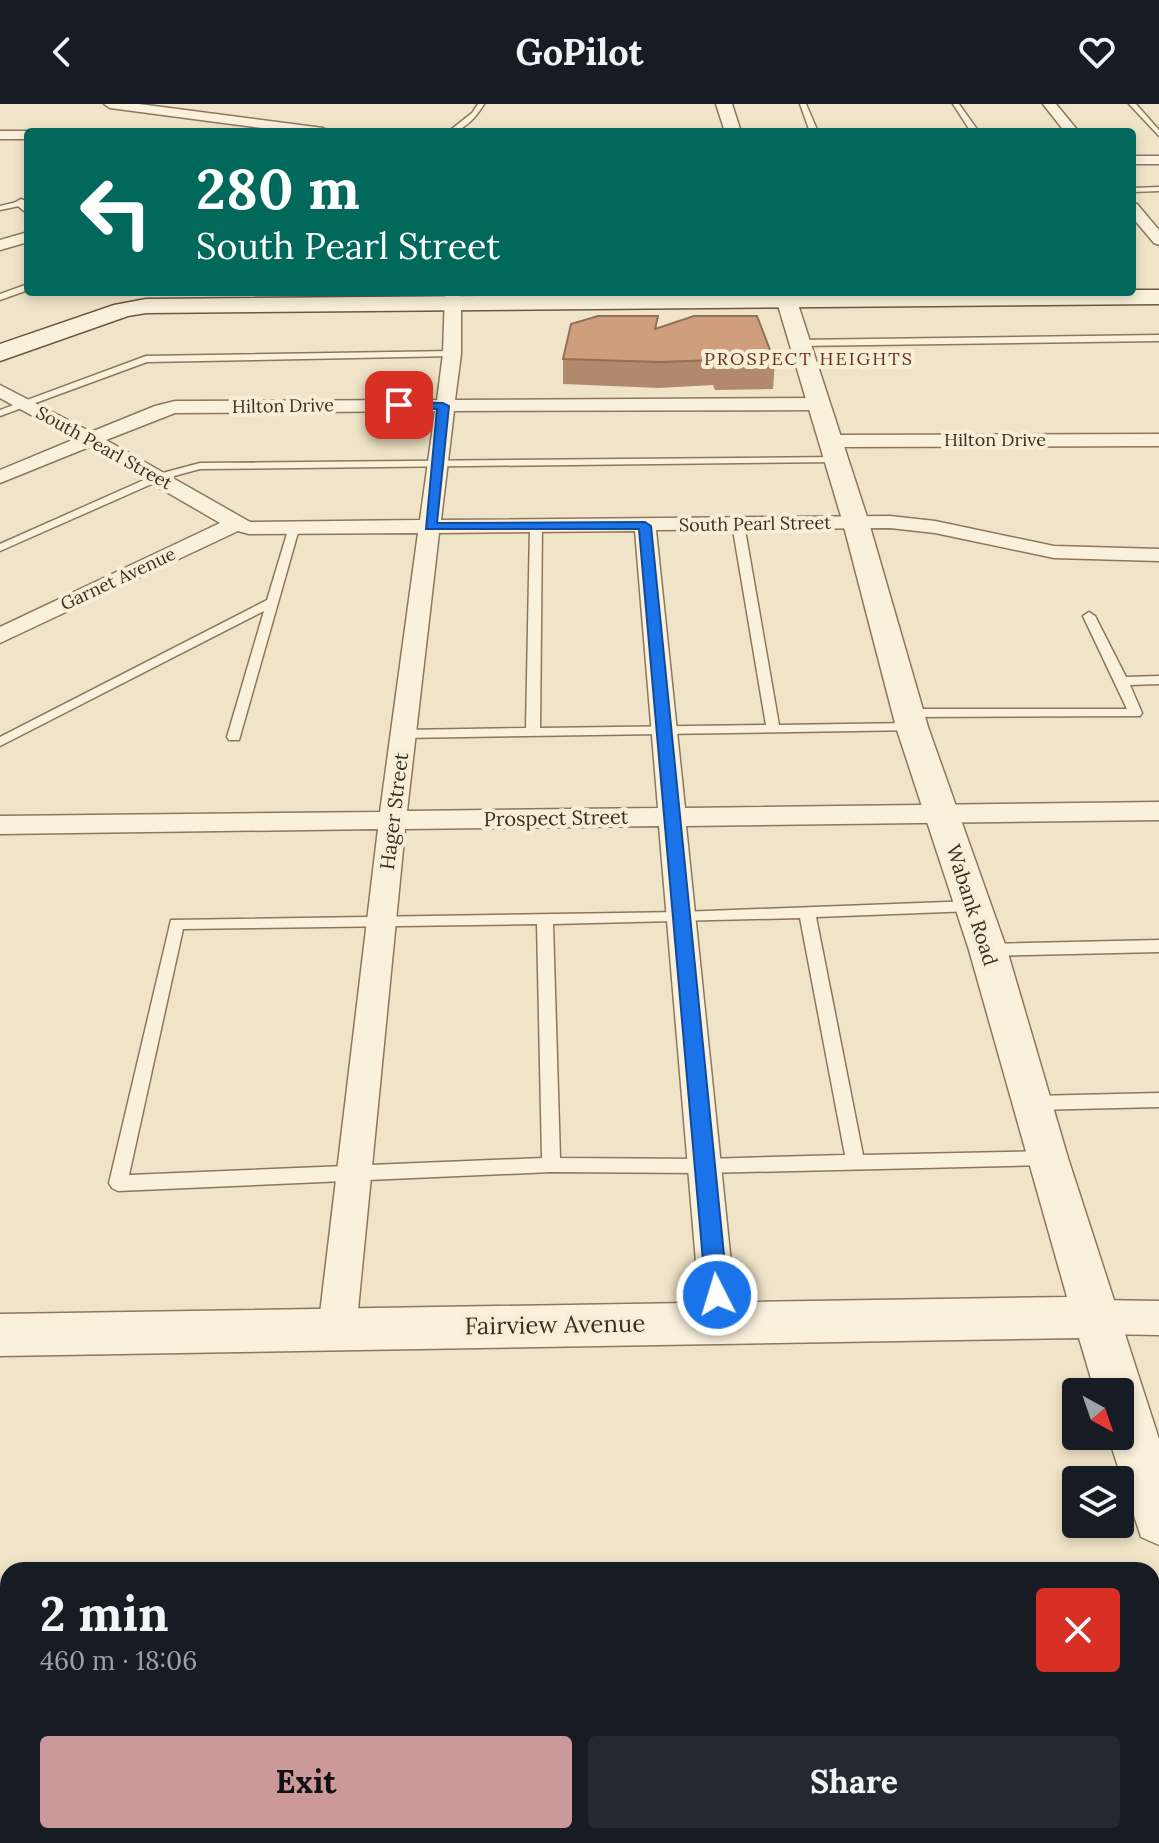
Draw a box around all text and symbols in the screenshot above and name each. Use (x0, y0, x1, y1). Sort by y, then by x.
text: GoPilot (516, 29, 643, 75)
icon: back (40, 30, 84, 74)
icon: heart (1075, 30, 1119, 74)
text: 280 m (196, 153, 360, 224)
icon: left (64, 160, 168, 264)
text: South Pearl Street (196, 223, 500, 269)
district label: PROSPECT HEIGHTS (704, 347, 914, 370)
pin (365, 371, 433, 439)
icon: arrive (377, 383, 421, 427)
street label: Hilton Drive (232, 393, 334, 418)
street label: South Pearl Street (32, 401, 176, 494)
street label: Hilton Drive (944, 428, 1046, 451)
street label: South Pearl Street (679, 511, 831, 536)
street label: Garnet Avenue (57, 542, 179, 615)
street label: Hager Street (374, 751, 413, 871)
street label: Prospect Street (484, 804, 629, 831)
street label: Wabank Road (941, 841, 1004, 969)
position arrow (675, 1253, 759, 1337)
street label: Fairview Avenue (464, 1307, 646, 1342)
north arrow (1062, 1378, 1134, 1450)
map controls (1062, 1378, 1134, 1538)
button: layers (1062, 1466, 1134, 1538)
text: 2 min (40, 1583, 169, 1644)
button: close (1036, 1588, 1120, 1672)
text: 460 m · 18:06 (40, 1644, 197, 1677)
button: Exit (40, 1736, 572, 1828)
button: Share (588, 1736, 1120, 1828)

